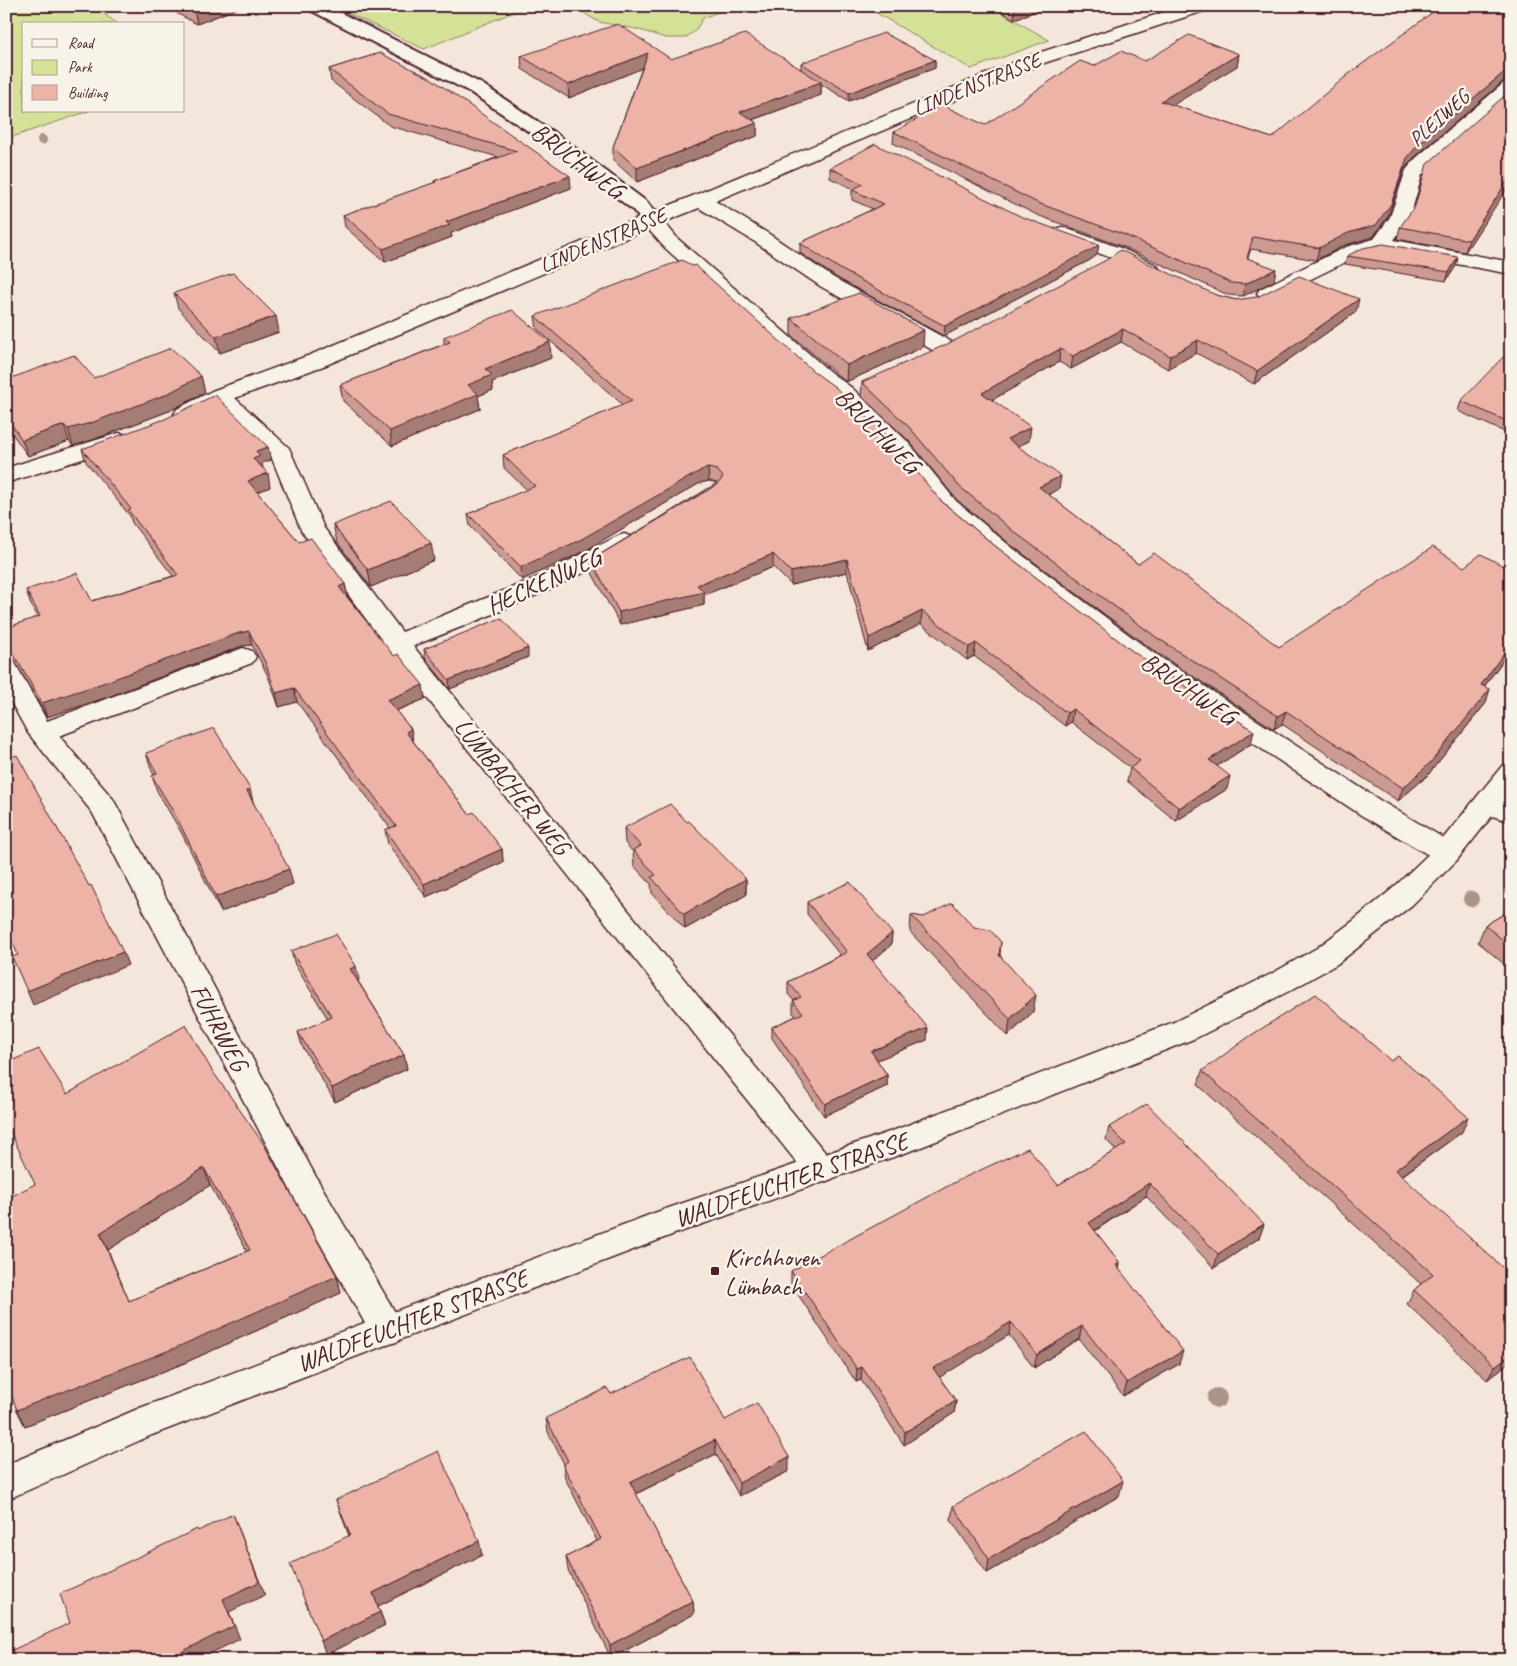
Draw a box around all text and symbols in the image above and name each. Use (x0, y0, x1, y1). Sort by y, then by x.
legend (22, 22, 185, 112)
text: Road (68, 34, 95, 53)
street label: LINDENSTRASSE (910, 46, 1047, 121)
text: Park (68, 58, 93, 77)
street label: PLEIWEG (1403, 82, 1477, 152)
text: Building (68, 84, 108, 103)
street label: BRUCHWEG (525, 116, 633, 208)
street label: LINDENSTRASSE (536, 201, 673, 278)
street label: BRUCHWEG (828, 381, 929, 483)
street label: HECKENWEG (481, 540, 609, 622)
street label: BRUCHWEG (1135, 645, 1245, 734)
street label: LÜMBACHER WEG (447, 712, 579, 864)
street label: FUHRWEG (183, 979, 256, 1079)
street label: WALDFEUCHTER STRASSE (670, 1124, 915, 1235)
place label: Kirchhoven Lümbach (725, 1242, 821, 1303)
street label: WALDFEUCHTER STRASSE (292, 1261, 535, 1380)
marker: Kirchhoven Lümbach (709, 1265, 721, 1277)

